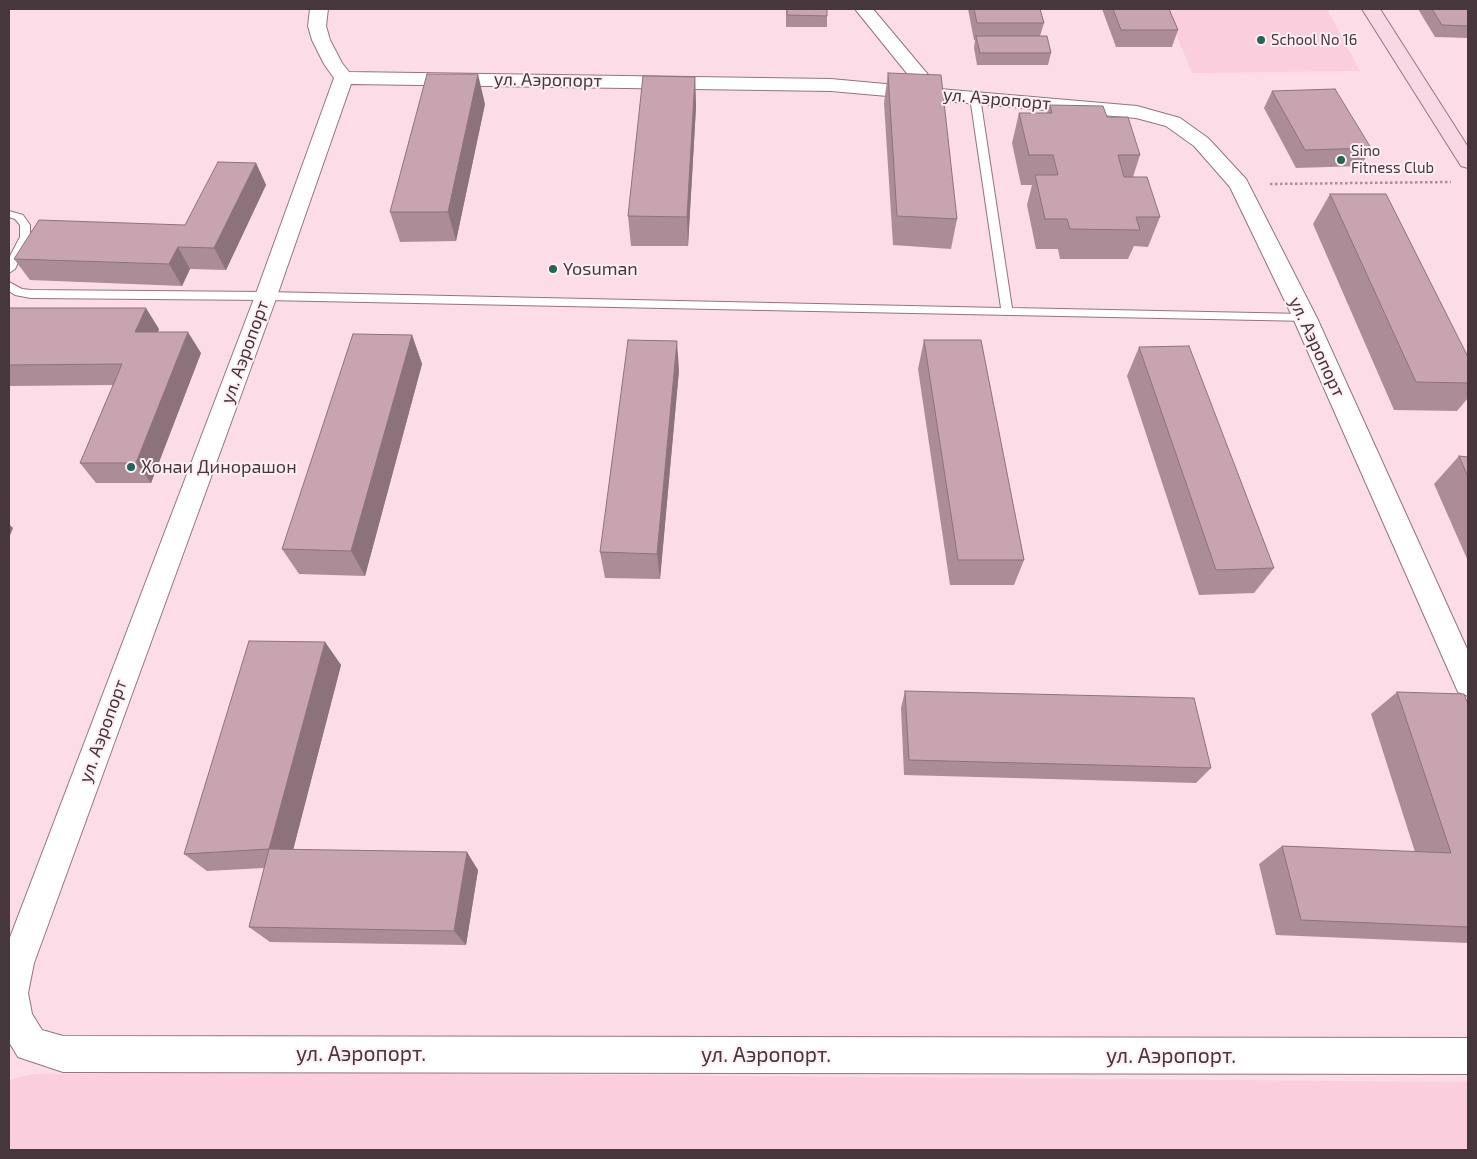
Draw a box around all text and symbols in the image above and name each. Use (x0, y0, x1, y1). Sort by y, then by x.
place label: School No 16 (1271, 31, 1357, 49)
marker: School No 16 (1255, 34, 1267, 46)
street label: ул. Аэропорт (494, 68, 602, 92)
street label: ул. Аэропорт (942, 84, 1052, 114)
place label: Sino Fitness Club (1351, 142, 1434, 177)
marker: Sino Fitness Club (1335, 154, 1347, 166)
place label: Yosuman (563, 258, 638, 280)
marker: Yosuman (547, 263, 559, 275)
street label: ул. Аэропорт (1284, 293, 1350, 401)
street label: ул. Аэропорт (216, 297, 274, 407)
place label: Хонаи Динорашон (141, 456, 297, 478)
marker: Хонаи Динорашон (125, 461, 137, 473)
street label: ул. Аэропорт (74, 676, 132, 786)
street label: ул. Аэропорт. (296, 1041, 426, 1067)
street label: ул. Аэропорт. (701, 1042, 831, 1068)
street label: ул. Аэропорт. (1106, 1043, 1236, 1069)

